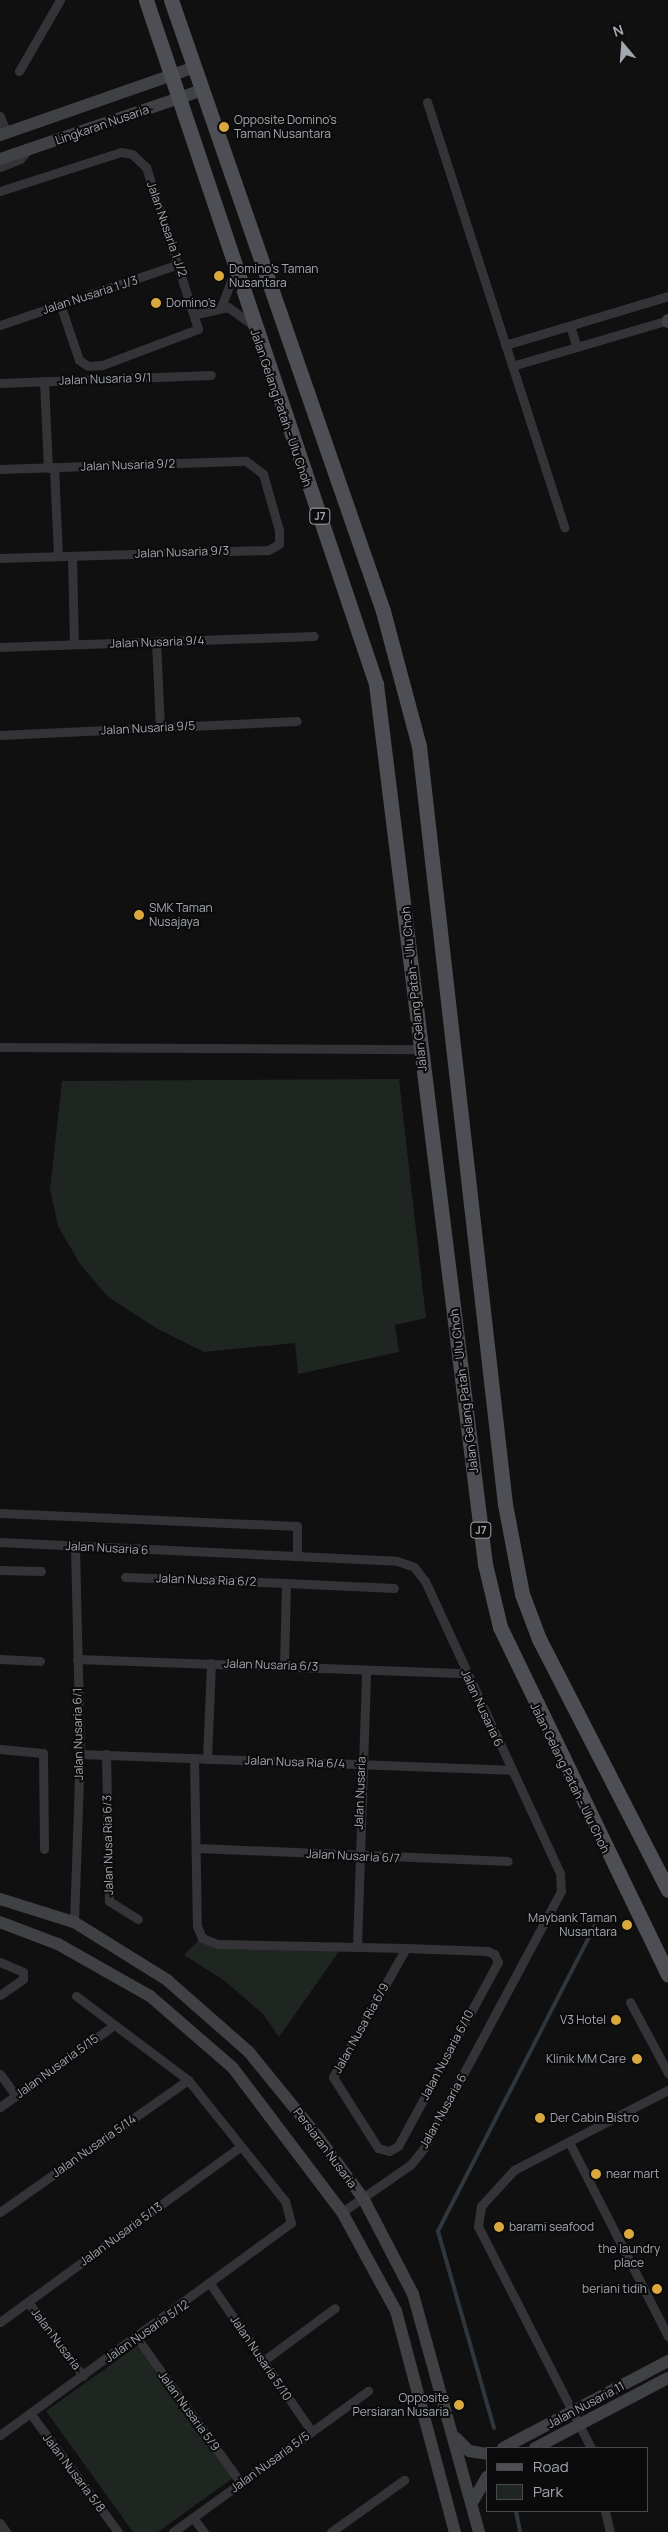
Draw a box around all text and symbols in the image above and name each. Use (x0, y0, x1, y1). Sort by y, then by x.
north arrow (598, 20, 648, 70)
text: N (610, 20, 626, 41)
street label: Lingkaran Nusaria (53, 102, 151, 148)
place label: Opposite Domino's Taman Nusantara (234, 113, 337, 141)
marker: Opposite Domino's Taman Nusantara (218, 121, 230, 133)
street label: Jalan Nusaria 1 J/2 (144, 179, 190, 279)
place label: Domino's Taman Nusantara (229, 262, 318, 290)
marker: Domino's Taman Nusantara (213, 270, 225, 282)
street label: Jalan Nusaria 1 J/3 (40, 273, 140, 317)
place label: Domino's (166, 296, 216, 310)
marker: Domino's (150, 297, 162, 309)
street label: Jalan Gelang Patah - Ulu Choh (247, 327, 315, 489)
street label: Jalan Nusaria 9/1 (59, 370, 151, 388)
street label: Jalan Nusaria 9/2 (80, 456, 176, 474)
road number: J7 (309, 508, 331, 524)
street label: Jalan Nusaria 9/3 (135, 543, 229, 561)
street label: Jalan Nusaria 9/4 (109, 633, 205, 651)
street label: Jalan Nusaria 9/5 (100, 718, 196, 738)
place label: SMK Taman Nusajaya (149, 901, 213, 929)
street label: Jalan Gelang Patah - Ulu Choh (398, 906, 430, 1072)
marker: SMK Taman Nusajaya (133, 909, 145, 921)
street label: Jalan Gelang Patah - Ulu Choh (447, 1308, 481, 1474)
road number: J7 (470, 1522, 492, 1538)
street label: Jalan Nusaria 6 (65, 1539, 149, 1557)
street label: Jalan Nusa Ria 6/2 (156, 1571, 256, 1589)
street label: Jalan Nusaria 6/3 (224, 1656, 318, 1674)
street label: Jalan Nusaria 6 (458, 1667, 506, 1749)
street label: Jalan Nusaria 6/1 (70, 1688, 86, 1780)
street label: Jalan Gelang Patah - Ulu Choh (527, 1700, 613, 1856)
street label: Jalan Nusa Ria 6/4 (245, 1753, 345, 1771)
street label: Jalan Nusaria (352, 1756, 368, 1830)
street label: Jalan Nusa Ria 6/3 (100, 1795, 116, 1895)
street label: Jalan Nusaria 6/7 (306, 1846, 400, 1866)
place label: Maybank Taman Nusantara (528, 1911, 617, 1939)
marker: Maybank Taman Nusantara (621, 1919, 633, 1931)
street label: Jalan Nusa Ria 6/9 (330, 1980, 392, 2076)
street label: Jalan Nusaria 6/10 (417, 2008, 477, 2102)
place label: V3 Hotel (560, 2013, 606, 2027)
marker: V3 Hotel (610, 2014, 622, 2026)
street label: Jalan Nusaria 5/15 (13, 2031, 101, 2101)
place label: Klinik MM Care (546, 2052, 626, 2066)
marker: Klinik MM Care (630, 2052, 644, 2066)
street label: Jalan Nusaria 6 (417, 2071, 469, 2151)
street label: Persiaran Nusaria (290, 2105, 360, 2191)
place label: Der Cabin Bistro (550, 2111, 639, 2125)
street label: Jalan Nusaria 5/14 (49, 2112, 139, 2180)
marker: Der Cabin Bistro (534, 2112, 546, 2124)
place label: near mart (606, 2167, 659, 2181)
marker: near mart (590, 2168, 602, 2180)
street label: Jalan Nusaria 5/13 (77, 2199, 165, 2269)
place label: barami seafood (509, 2220, 594, 2234)
marker: barami seafood (493, 2221, 505, 2233)
marker: the laundry place (623, 2228, 635, 2240)
place label: the laundry place (598, 2242, 660, 2270)
place label: beriani tidih (582, 2282, 647, 2296)
marker: beriani tidih (651, 2283, 663, 2295)
street label: Jalan Nusaria 5/12 (102, 2297, 192, 2365)
street label: Jalan Nusaria (28, 2305, 84, 2373)
street label: Jalan Nusaria 5/10 (227, 2313, 295, 2403)
street label: Jalan Nusaria 5/9 (155, 2368, 223, 2454)
street label: Jalan Nusaria 11 (545, 2379, 627, 2431)
place label: Opposite Persiaran Nusaria (353, 2391, 449, 2419)
marker: Opposite Persiaran Nusaria (453, 2399, 465, 2411)
street label: Jalan Nusaria 5/5 (228, 2428, 312, 2496)
street label: Jalan Nusaria 5/8 (40, 2431, 108, 2515)
legend (486, 2447, 648, 2512)
text: Road (533, 2456, 569, 2477)
text: Park (533, 2481, 563, 2502)

